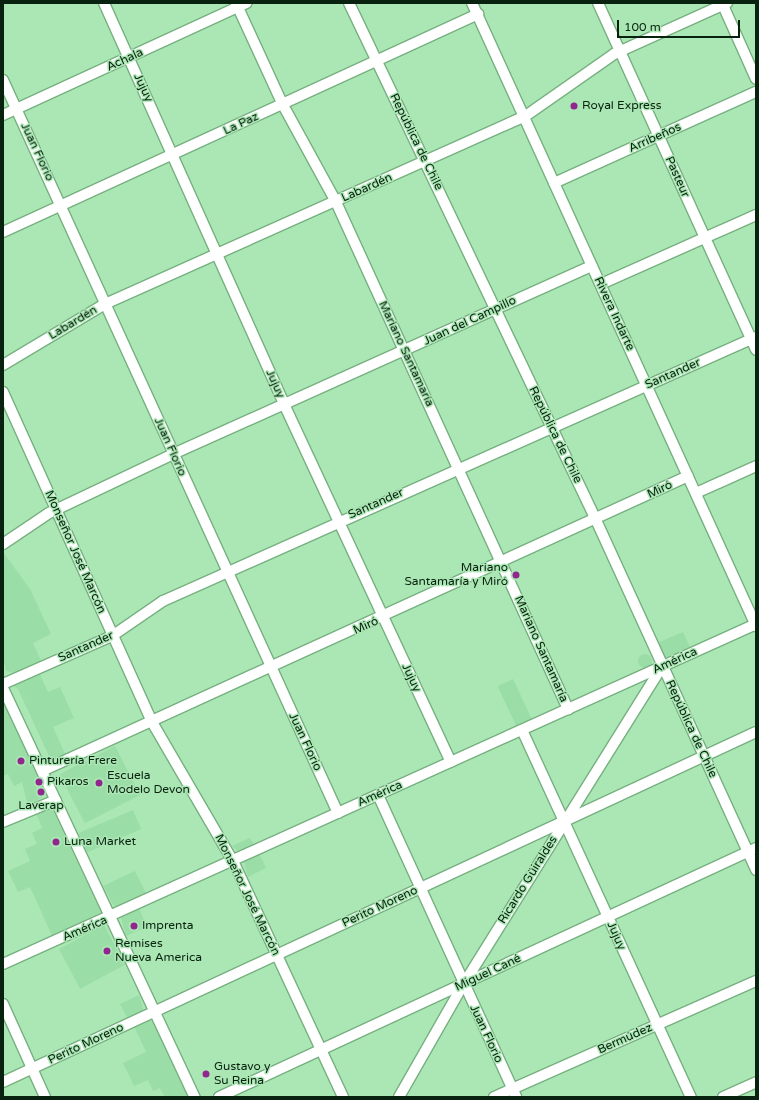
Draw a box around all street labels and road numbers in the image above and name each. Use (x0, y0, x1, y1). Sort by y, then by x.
street label: Achala (104, 45, 146, 75)
street label: Jujuy (130, 71, 156, 105)
street label: República de Chile (386, 91, 446, 193)
street label: La Paz (221, 110, 261, 138)
street label: Arribeños (627, 120, 683, 156)
street label: Juan Florio (17, 121, 57, 183)
street label: Pasteur (662, 154, 692, 200)
street label: Labardén (339, 170, 395, 206)
street label: Rivera Indarte (591, 275, 637, 353)
street label: Juan del Campillo (421, 293, 519, 349)
street label: Mariano Santamaría (375, 299, 437, 409)
street label: Labardén (46, 303, 100, 343)
street label: Santander (643, 355, 703, 393)
street label: Jujuy (262, 368, 288, 400)
street label: República de Chile (525, 384, 585, 486)
street label: Juan Florio (151, 416, 189, 478)
street label: Miró (645, 478, 675, 502)
street label: Santander (346, 485, 406, 523)
street label: Monseñor José Marcón (41, 488, 109, 616)
street label: Mariano Santamaría (511, 593, 571, 705)
street label: Miró (351, 614, 381, 638)
street label: Santander (56, 628, 116, 666)
street label: América (650, 644, 700, 678)
street label: Jujuy (398, 661, 424, 695)
street label: República de Chile (662, 678, 720, 780)
street label: Juan Florio (285, 711, 325, 773)
street label: América (355, 778, 405, 810)
street label: Monseñor José Marcón (211, 832, 283, 958)
street label: Ricardo Güiraldes (495, 833, 561, 927)
street label: Perito Moreno (340, 883, 420, 931)
street label: América (60, 913, 110, 945)
street label: Jujuy (603, 920, 629, 952)
street label: Miguel Cané (453, 951, 523, 995)
street label: Juan Florio (466, 1003, 506, 1065)
street label: Perito Moreno (46, 1020, 126, 1068)
street label: Bermúdez (595, 1021, 655, 1057)

